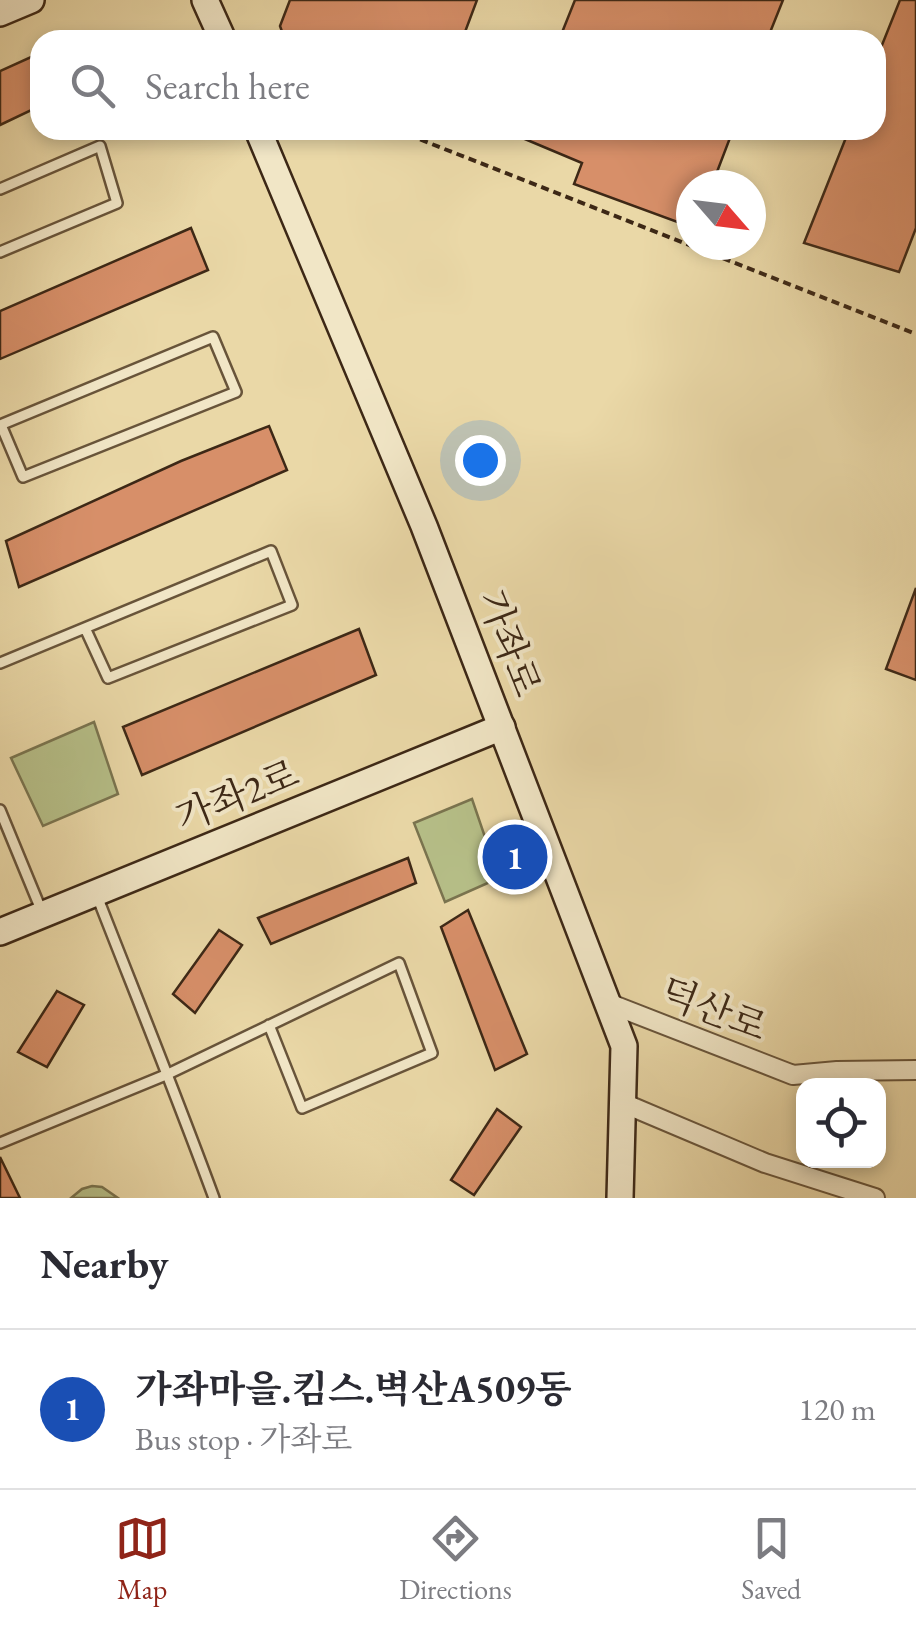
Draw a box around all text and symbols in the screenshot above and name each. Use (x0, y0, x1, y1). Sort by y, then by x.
search box (30, 30, 886, 140)
icon: search (65, 58, 120, 113)
text: Search here (145, 61, 310, 110)
north arrow (676, 170, 766, 260)
your location (455, 435, 506, 486)
street label: 가좌로 (467, 583, 553, 703)
street label: 가좌2로 (168, 748, 306, 842)
pin: 1 (482, 820, 548, 894)
street label: 덕산로 (654, 966, 774, 1052)
map controls (796, 1078, 886, 1168)
button: locate (796, 1078, 886, 1168)
text: Nearby (40, 1236, 169, 1291)
text: 가좌마을.킴스.벽산A509동 (135, 1364, 572, 1413)
text: 1 (64, 1388, 81, 1430)
text: 120 m (799, 1388, 876, 1430)
text: Bus stop · 가좌로 (135, 1418, 352, 1460)
tab: Map (115, 1511, 170, 1607)
tab: Directions (399, 1511, 512, 1607)
tab: Saved (741, 1511, 801, 1607)

